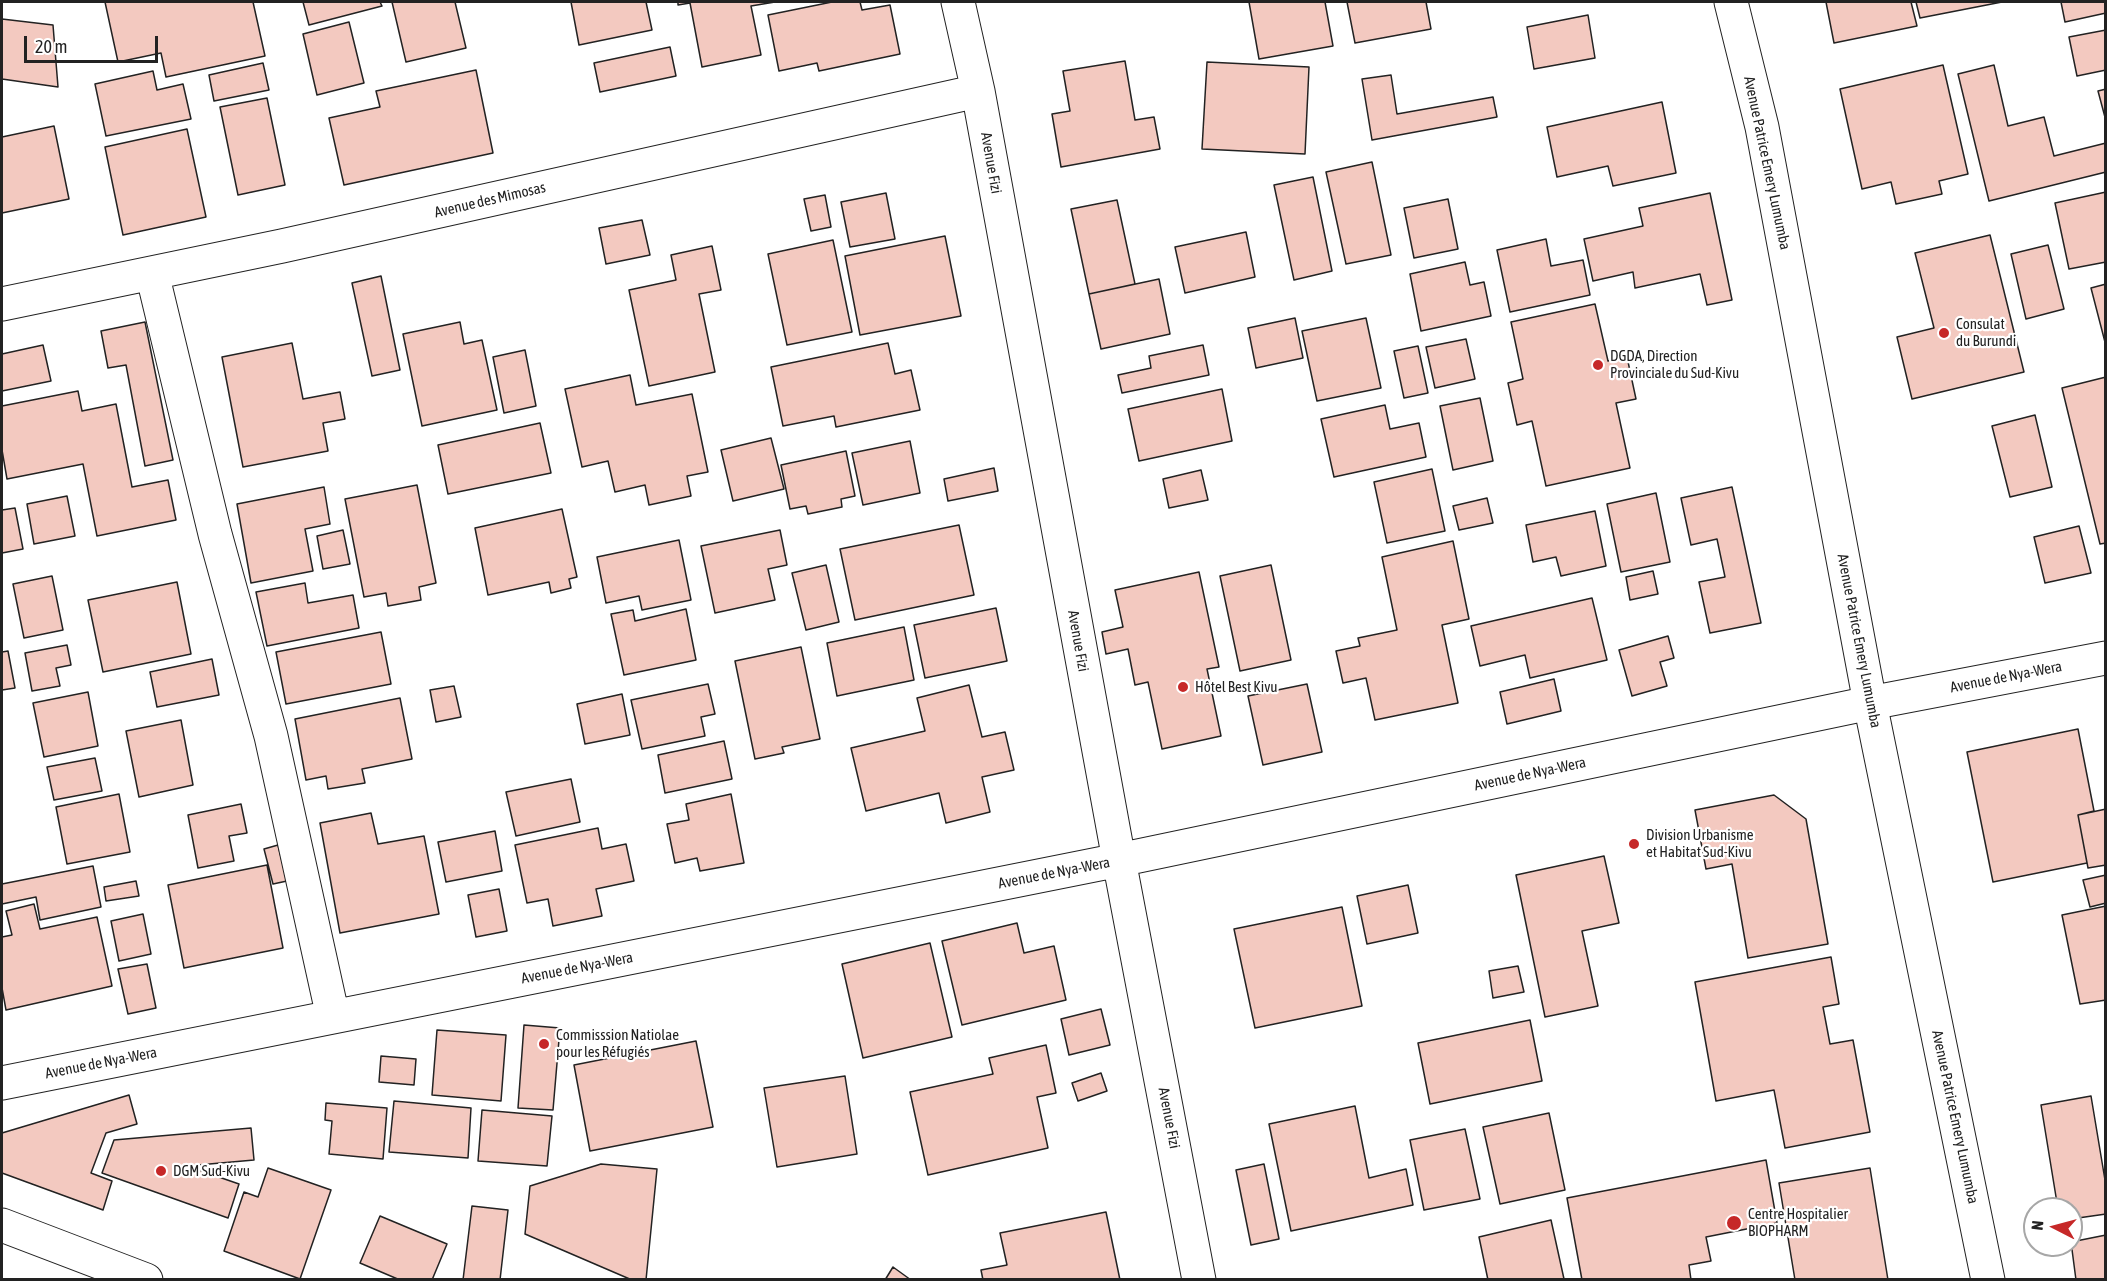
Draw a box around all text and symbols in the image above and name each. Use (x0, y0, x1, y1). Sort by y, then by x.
scale bar (27, 24, 160, 62)
text: 20 m (35, 36, 67, 57)
street label: Avenue Patrice Emery Lumumba (1740, 75, 1794, 251)
street label: Avenue Fizi (977, 131, 1005, 195)
street label: Avenue des Mimosas (433, 178, 547, 222)
place label: Consulat du Burundi (1956, 315, 2016, 350)
marker: Consulat du Burundi (1937, 326, 1951, 340)
place label: DGDA, Direction Provinciale du Sud-Kivu (1610, 347, 1739, 382)
marker: DGDA, Direction Provinciale du Sud-Kivu (1591, 358, 1605, 372)
street label: Avenue Patrice Emery Lumumba (1833, 552, 1885, 730)
street label: Avenue Fizi (1064, 609, 1092, 673)
street label: Avenue de Nya-Wera (1949, 657, 2063, 697)
place label: Hôtel Best Kivu (1195, 678, 1278, 696)
marker: Hôtel Best Kivu (1176, 680, 1190, 694)
street label: Avenue de Nya-Wera (1473, 753, 1587, 795)
place label: Division Urbanisme et Habitat Sud-Kivu (1646, 826, 1754, 861)
marker: Division Urbanisme et Habitat Sud-Kivu (1627, 837, 1641, 851)
street label: Avenue de Nya-Wera (997, 853, 1111, 893)
street label: Avenue de Nya-Wera (520, 948, 634, 988)
place label: Commisssion Natiolae pour les Réfugiés (556, 1026, 679, 1061)
street label: Avenue Patrice Emery Lumumba (1928, 1029, 1982, 1205)
marker: Commisssion Natiolae pour les Réfugiés (537, 1037, 551, 1051)
street label: Avenue de Nya-Wera (44, 1043, 158, 1083)
street label: Avenue Fizi (1154, 1086, 1184, 1150)
place label: DGM Sud-Kivu (173, 1162, 250, 1180)
marker: DGM Sud-Kivu (154, 1164, 168, 1178)
north arrow (2023, 1197, 2083, 1257)
place label: Centre Hospitalier BIOPHARM (1748, 1205, 1848, 1240)
marker: Centre Hospitalier BIOPHARM (1725, 1214, 1743, 1232)
text: N (2028, 1220, 2047, 1231)

